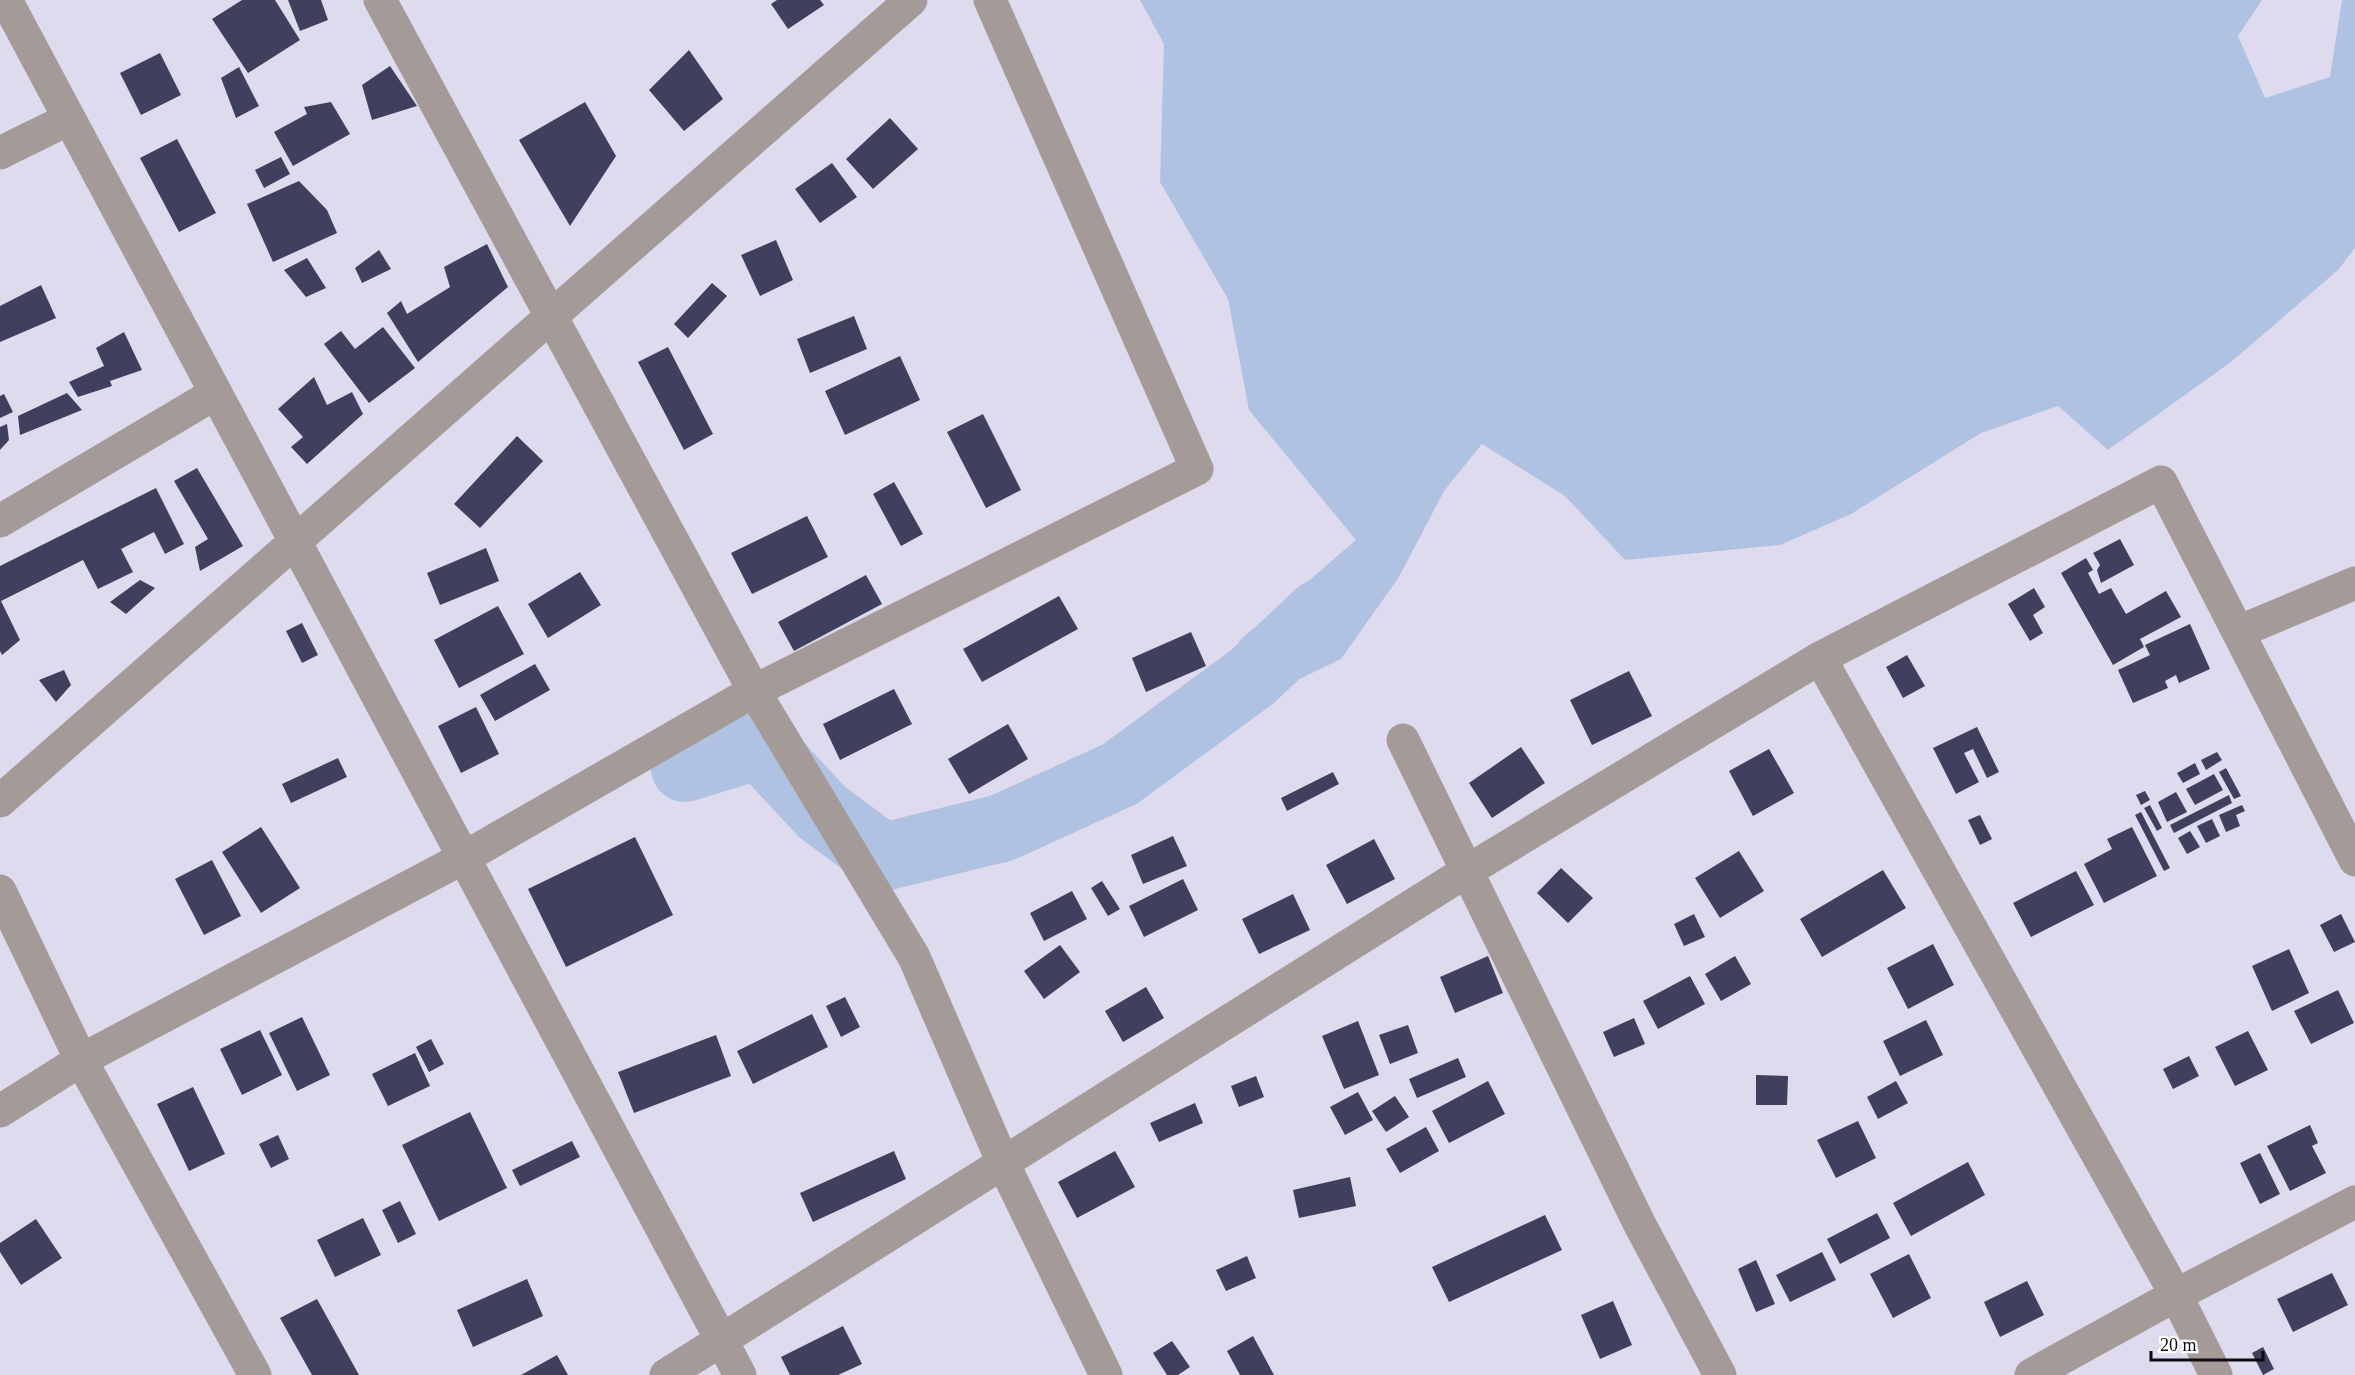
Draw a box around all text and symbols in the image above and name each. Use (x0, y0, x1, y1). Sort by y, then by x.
scale bar (2151, 1324, 2264, 1362)
text: 20 m (2160, 1335, 2197, 1355)

